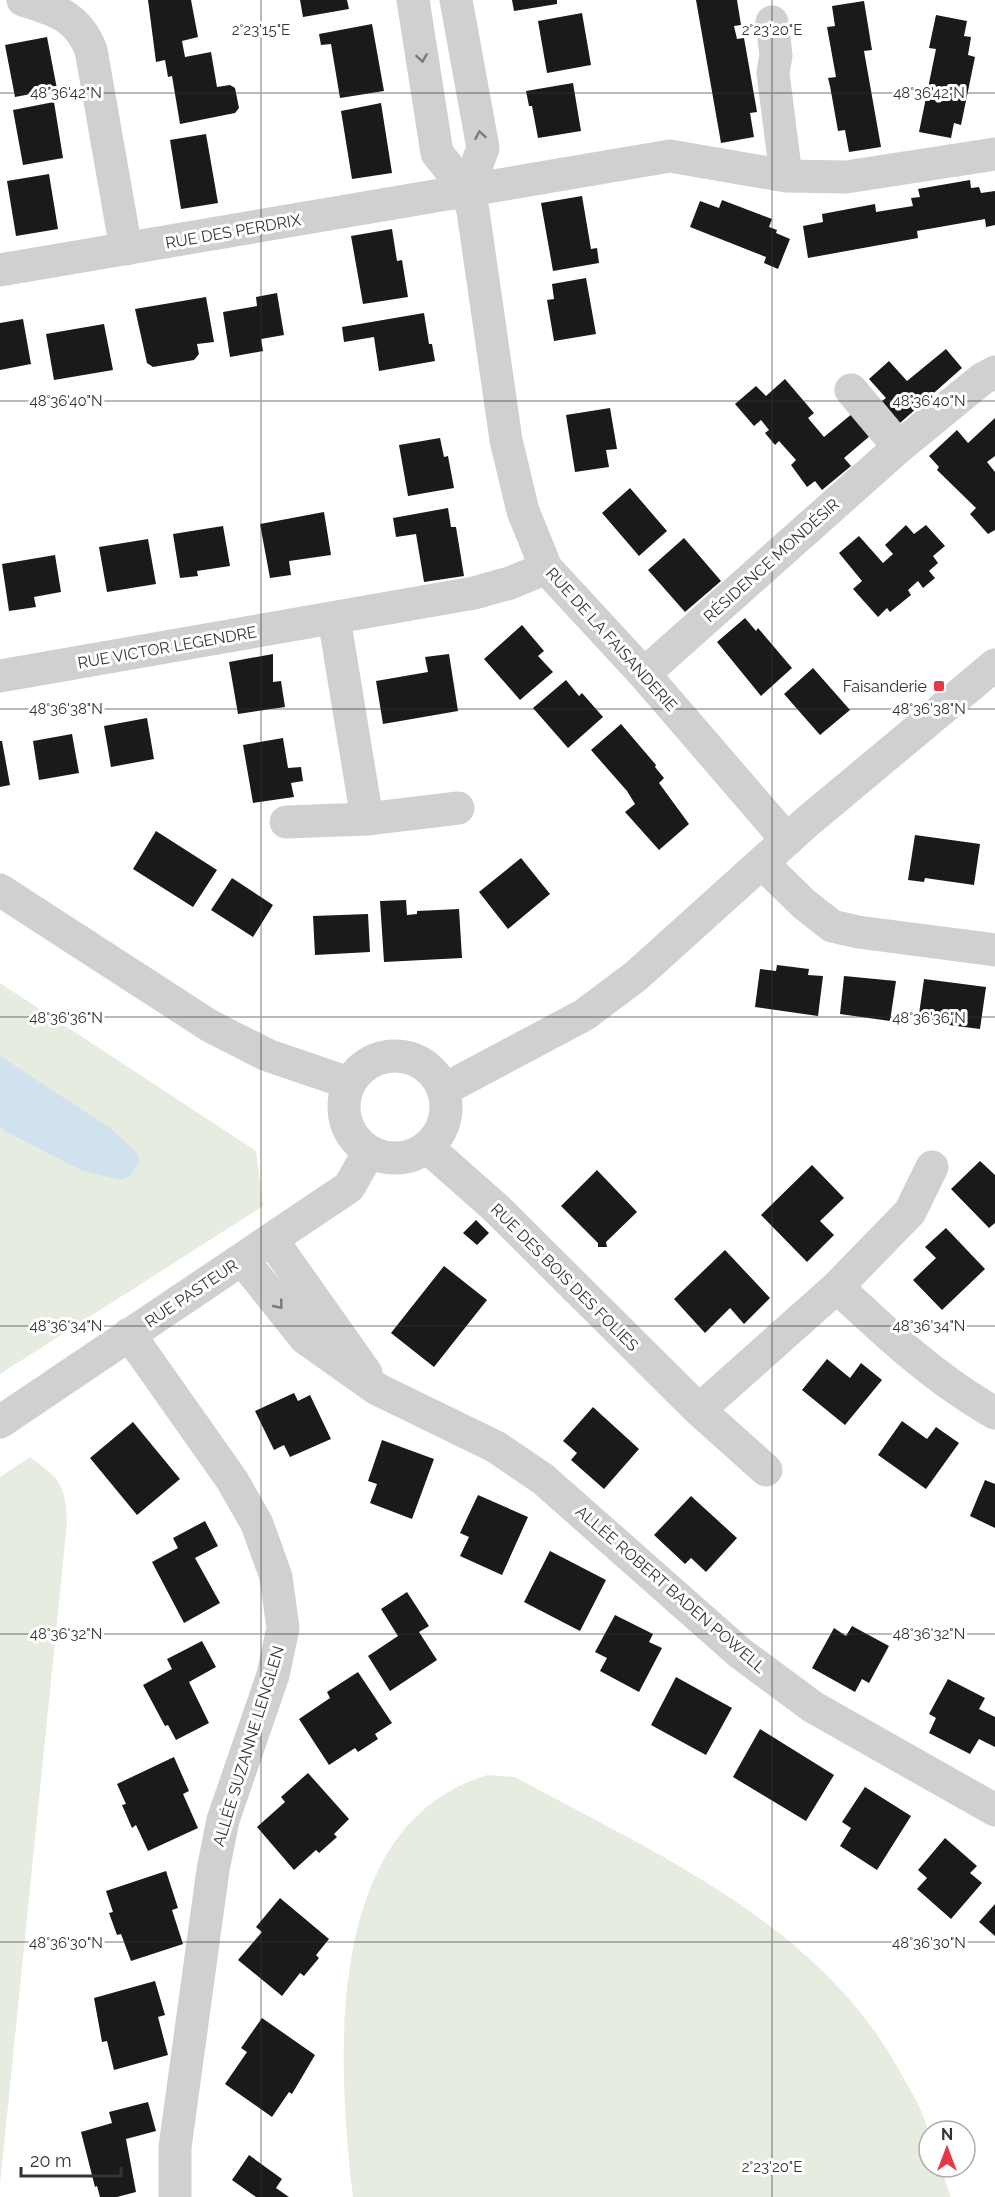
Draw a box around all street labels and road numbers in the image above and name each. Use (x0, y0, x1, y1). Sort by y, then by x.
street label: RUE DES PERDRIX (164, 210, 303, 253)
street label: RÉSIDENCE MONDÉSIR (699, 494, 843, 626)
street label: RUE DE LA FAISANDERIE (542, 564, 681, 715)
street label: RUE VICTOR LEGENDRE (76, 622, 258, 673)
street label: RUE DES BOIS DES FOLIES (487, 1200, 642, 1355)
street label: RUE PASTEUR (141, 1255, 241, 1331)
street label: ALLÉE ROBERT BADEN POWELL (572, 1501, 771, 1677)
street label: ALLÉE SUZANNE LENGLEN (208, 1643, 288, 1849)

